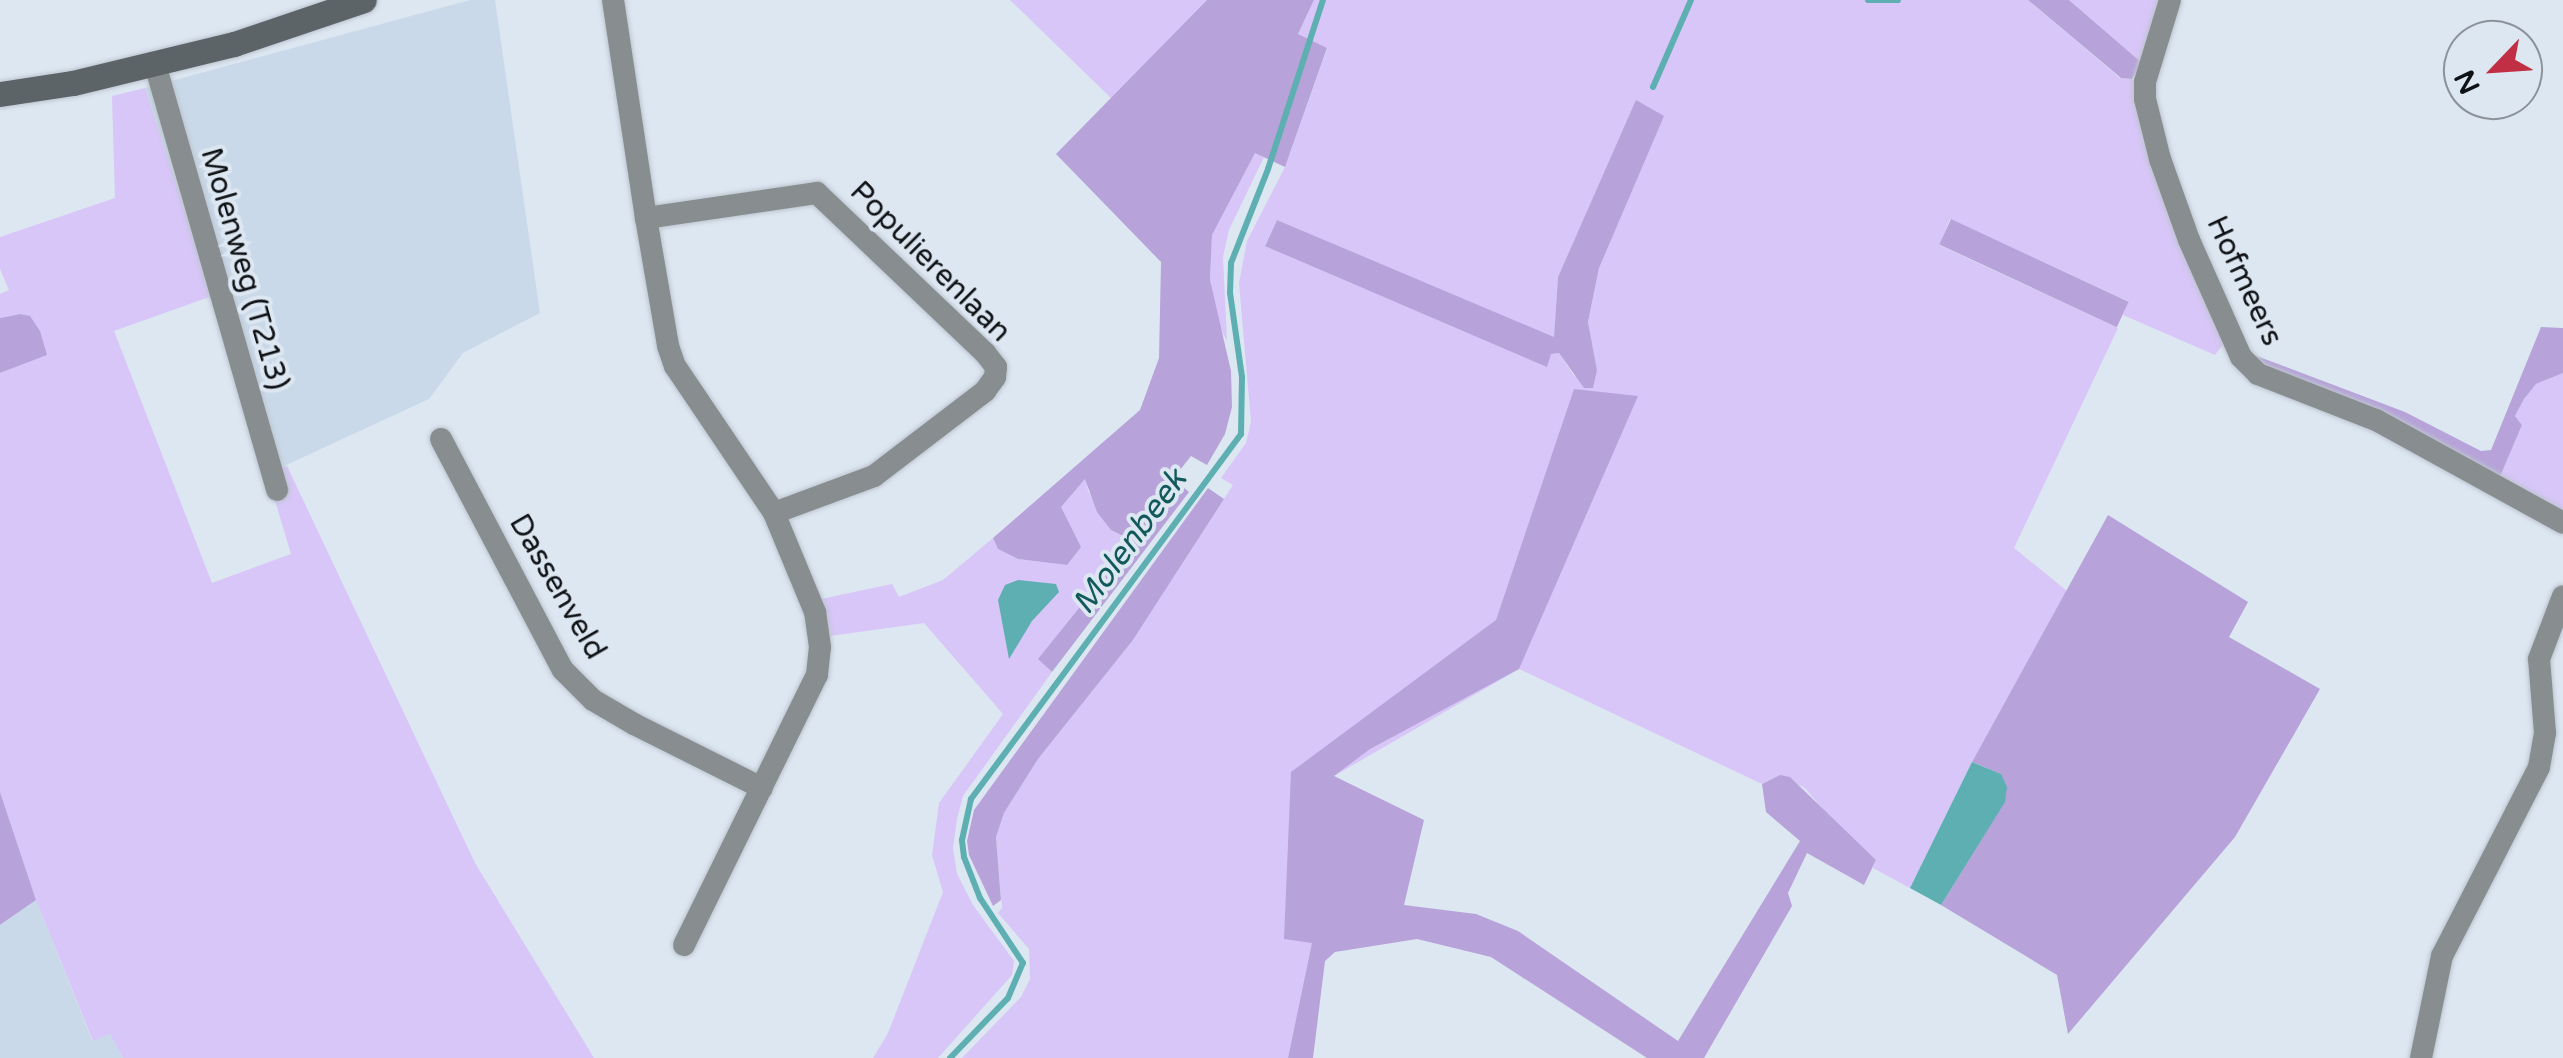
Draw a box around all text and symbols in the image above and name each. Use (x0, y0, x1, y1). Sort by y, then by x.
north arrow (2443, 20, 2543, 120)
text: N (2447, 64, 2488, 99)
street label: Molenweg (T213) (192, 144, 296, 394)
street label: Populierenlaan (842, 174, 1018, 350)
street label: Hofmeers (2198, 210, 2290, 352)
water label: Molenbeek (1065, 462, 1195, 622)
street label: Dassenveld (501, 508, 613, 666)

